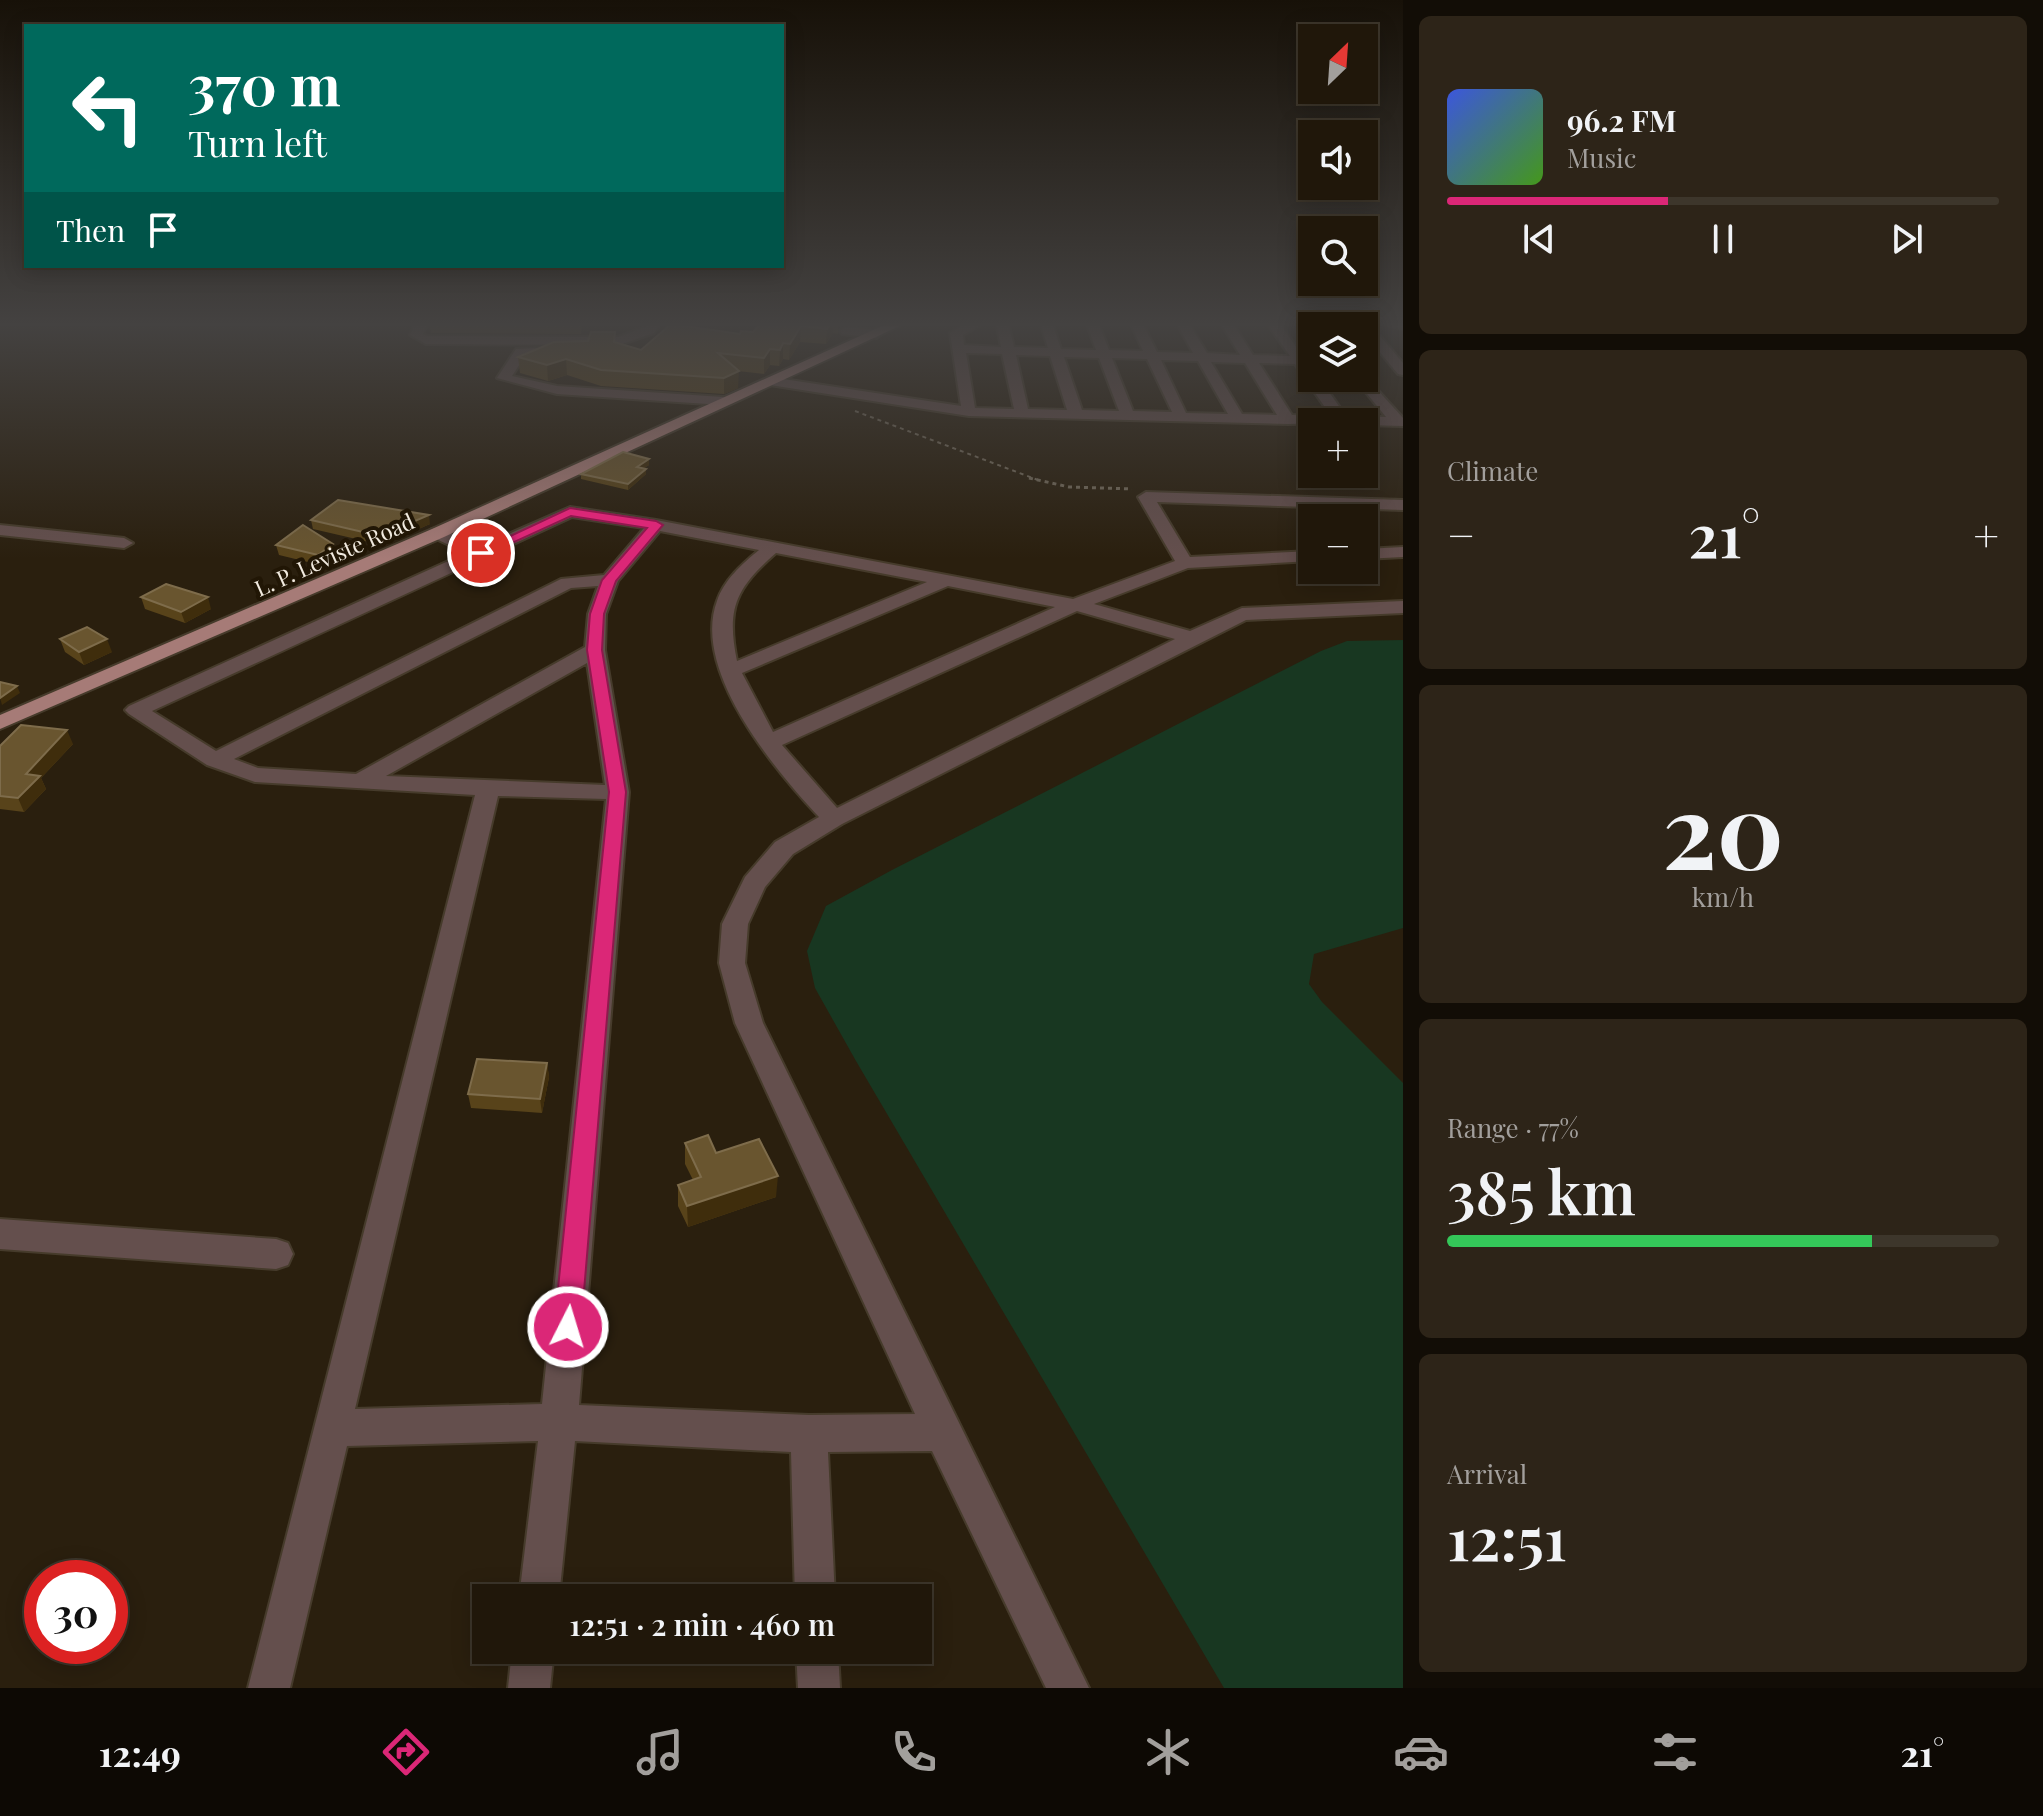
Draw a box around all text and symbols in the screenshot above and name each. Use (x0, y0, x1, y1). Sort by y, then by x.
north arrow (1298, 24, 1378, 104)
map controls (1298, 24, 1378, 584)
text: 370 m (188, 46, 341, 121)
icon: left (56, 56, 160, 160)
text: 96.2 FM (1567, 100, 1676, 140)
text: Turn left (188, 118, 327, 166)
button: sound (1298, 120, 1378, 200)
text: Music (1567, 140, 1636, 175)
icon: arrive (141, 208, 185, 252)
text: Then (56, 210, 125, 250)
button: search (1298, 216, 1378, 296)
icon: previous (1517, 217, 1561, 261)
icon: pause (1701, 217, 1745, 261)
icon: next (1885, 217, 1929, 261)
button: layers (1298, 312, 1378, 392)
button: + (1298, 408, 1378, 488)
text: Climate (1447, 453, 1538, 488)
text: 21° (1688, 493, 1760, 573)
button: − (1298, 504, 1378, 584)
text: − (1447, 504, 1475, 563)
text: + (1973, 504, 1999, 563)
street label: L. P. Leviste Road (249, 505, 419, 603)
pin (447, 519, 515, 587)
icon: arrive (459, 531, 503, 575)
text: 20 (1662, 757, 1784, 896)
text: km/h (1692, 879, 1754, 914)
text: Range · 77% (1447, 1110, 1579, 1145)
text: 385 km (1447, 1150, 1636, 1230)
position arrow (526, 1285, 610, 1369)
text: Arrival (1447, 1456, 1527, 1491)
text: 12:51 (1447, 1496, 1567, 1576)
speed limit sign: 30 (24, 1560, 128, 1664)
text: 12:51 · 2 min · 460 m (569, 1604, 835, 1644)
icon: directions (378, 1724, 434, 1780)
icon: music (632, 1724, 688, 1780)
icon: phone (886, 1724, 942, 1780)
icon: climate (1140, 1724, 1196, 1780)
icon: car (1393, 1724, 1449, 1780)
icon: filters (1647, 1724, 1703, 1780)
text: 12:49 (99, 1728, 181, 1776)
text: 21° (1901, 1728, 1944, 1776)

